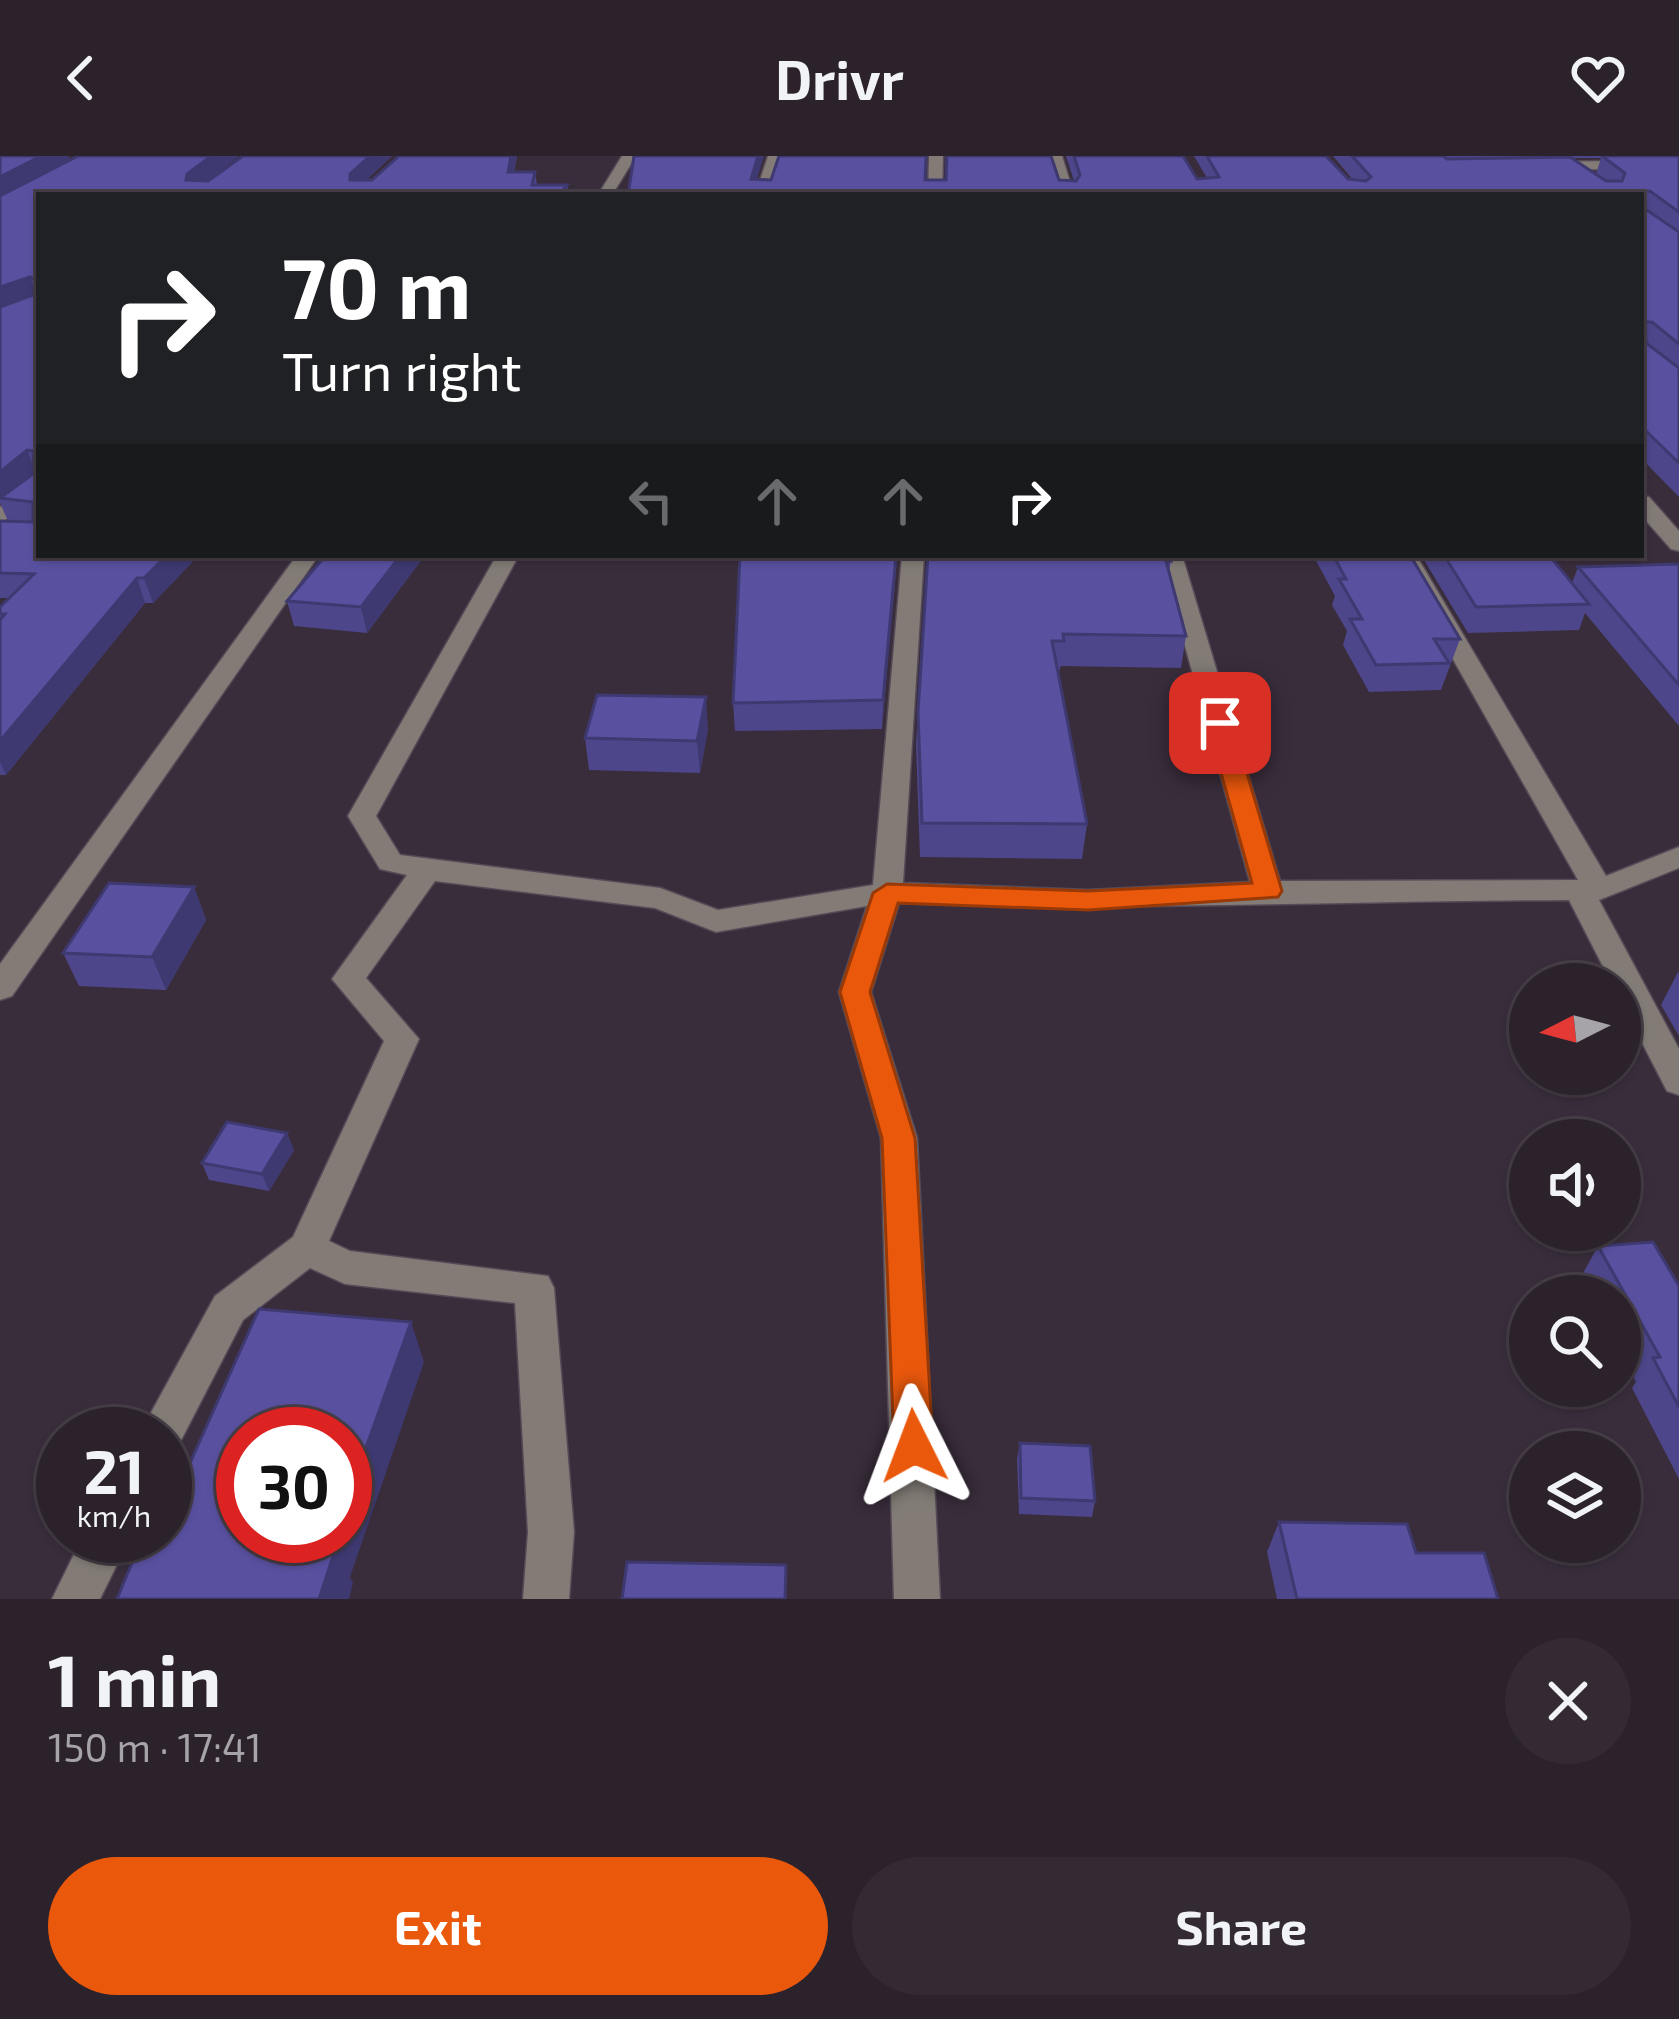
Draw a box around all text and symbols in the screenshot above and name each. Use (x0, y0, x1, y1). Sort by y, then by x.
icon: back (48, 45, 114, 111)
icon: heart (1565, 45, 1631, 111)
text: Drivr (775, 46, 904, 111)
text: 70 m (282, 235, 472, 336)
icon: right (84, 240, 240, 396)
text: Turn right (282, 337, 522, 402)
icon: left (618, 468, 684, 534)
icon: ahead (744, 468, 810, 534)
icon: ahead (870, 468, 936, 534)
icon: right (996, 468, 1062, 534)
pin (1169, 672, 1271, 774)
icon: arrive (1187, 690, 1253, 756)
north arrow (1509, 963, 1641, 1095)
map controls (1509, 963, 1641, 1563)
button: sound (1509, 1119, 1641, 1251)
button: search (1509, 1275, 1641, 1407)
position arrow (851, 1383, 977, 1509)
speed limit sign: 30 (216, 1407, 372, 1563)
button: layers (1509, 1431, 1641, 1563)
text: 21 (84, 1434, 144, 1506)
text: km/h (77, 1497, 151, 1533)
text: 1 min (48, 1635, 221, 1721)
button: close (1505, 1638, 1631, 1764)
text: 150 m · 17:41 (48, 1723, 262, 1770)
button: Exit (48, 1857, 828, 1995)
button: Share (852, 1857, 1631, 1995)

